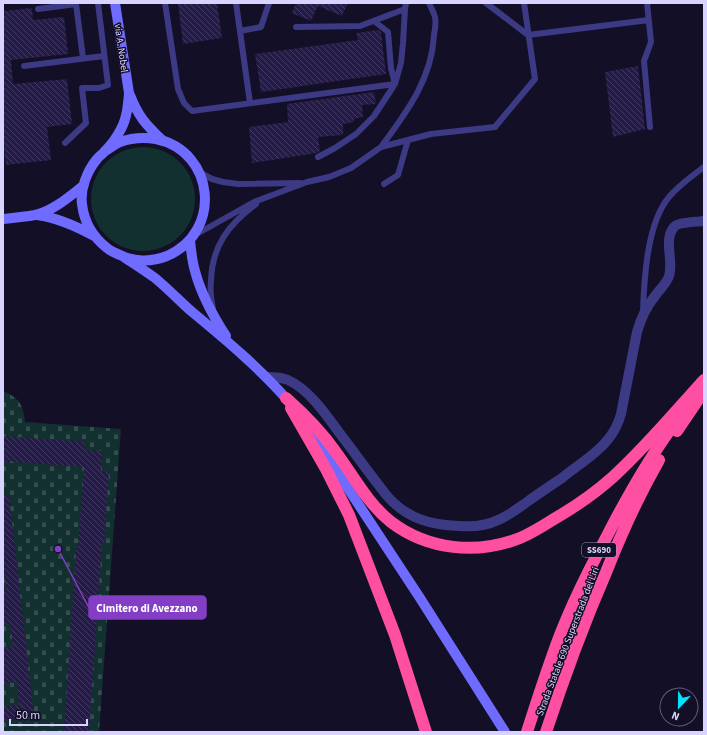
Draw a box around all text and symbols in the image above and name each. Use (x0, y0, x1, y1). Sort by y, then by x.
street label: via A. Nobel (111, 23, 131, 74)
road number: SS690 (582, 543, 616, 557)
street label: Strada Statale 690 Superstrada del Liri (533, 565, 603, 718)
callout: Cimitero di Avezzano (89, 596, 206, 619)
text: Cimitero di Avezzano (96, 601, 198, 616)
north arrow (659, 687, 699, 727)
scale bar (10, 701, 87, 727)
text: 50 m (16, 707, 40, 724)
text: N (669, 707, 682, 724)

